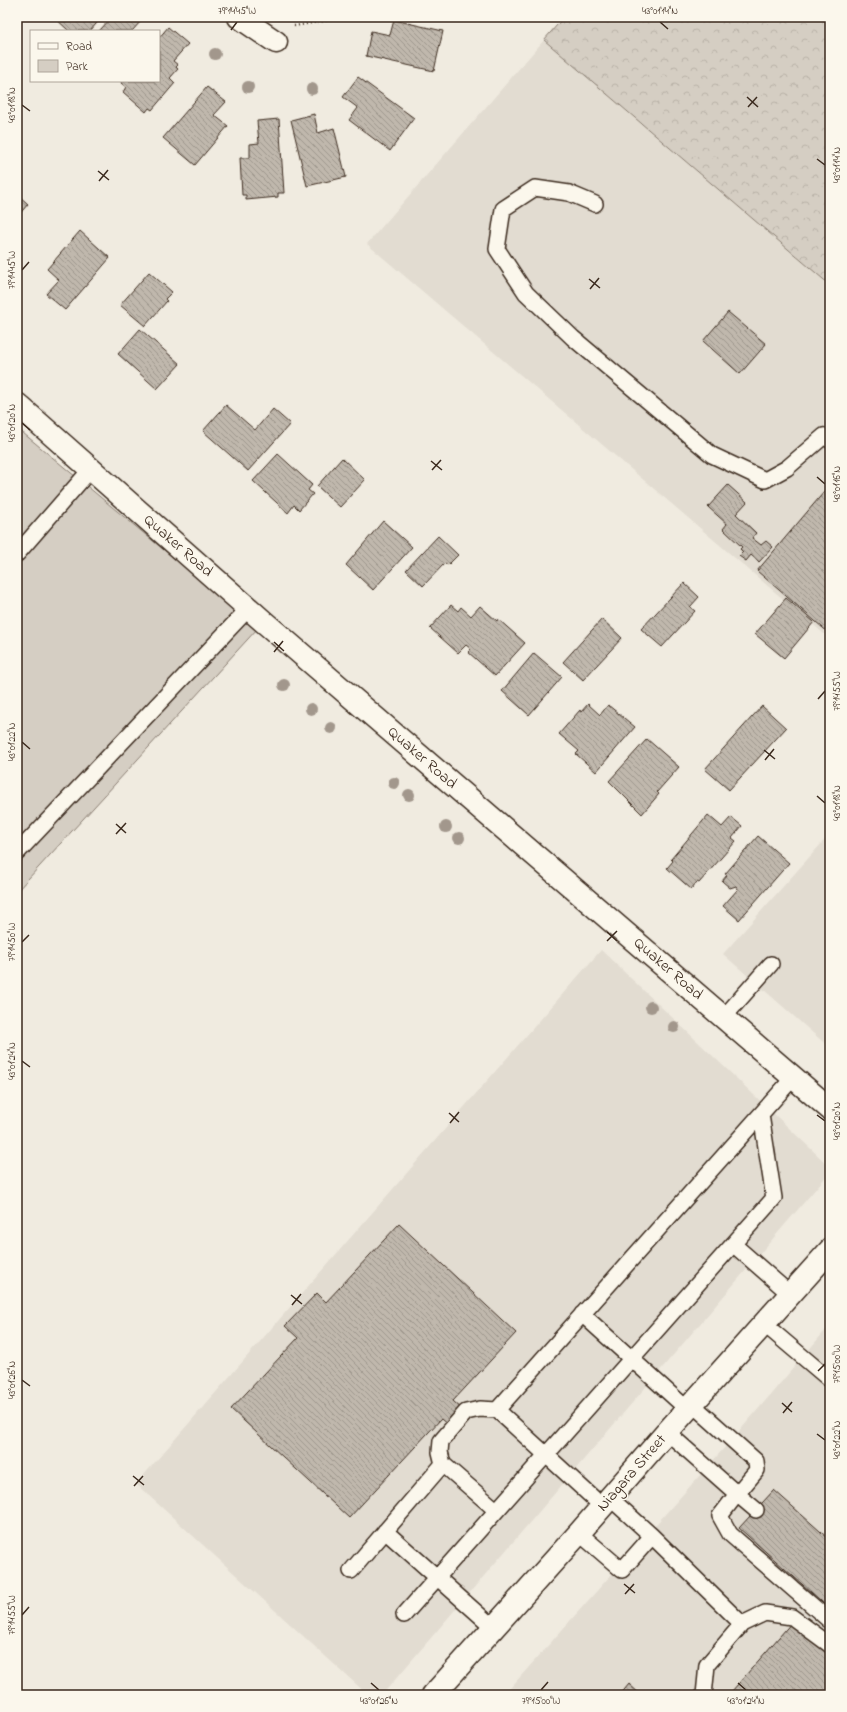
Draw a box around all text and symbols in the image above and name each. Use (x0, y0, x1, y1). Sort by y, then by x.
text: 79°14'45"W (218, 4, 256, 19)
text: 43°01'14"N (642, 4, 678, 19)
legend (30, 30, 160, 82)
text: Road (66, 38, 92, 56)
text: Park (66, 58, 88, 76)
text: 43°01'18"N (5, 87, 20, 123)
text: 43°01'14"N (830, 147, 845, 183)
text: 79°14'45"W (5, 251, 20, 289)
text: 43°01'20"N (5, 404, 20, 442)
text: 43°01'16"N (830, 466, 845, 502)
street label: Quaker Road (138, 509, 218, 583)
text: 79°14'55"W (830, 671, 845, 711)
street label: Quaker Road (382, 721, 462, 795)
text: 43°01'22"N (5, 722, 20, 761)
text: 43°01'18"N (830, 785, 845, 821)
text: 79°14'50"W (5, 923, 20, 961)
street label: Quaker Road (628, 932, 708, 1006)
text: 43°01'24"N (5, 1042, 20, 1080)
text: 43°01'20"N (830, 1102, 845, 1140)
text: 79°15'00"W (830, 1345, 845, 1383)
text: 43°01'26"N (5, 1361, 20, 1399)
text: 43°01'22"N (830, 1420, 845, 1459)
street label: Niagara Street (591, 1428, 673, 1517)
text: 79°14'55"W (5, 1595, 20, 1635)
text: 43°01'26"N (360, 1694, 398, 1709)
text: 79°15'00"W (522, 1694, 560, 1709)
text: 43°01'24"N (727, 1694, 765, 1709)

